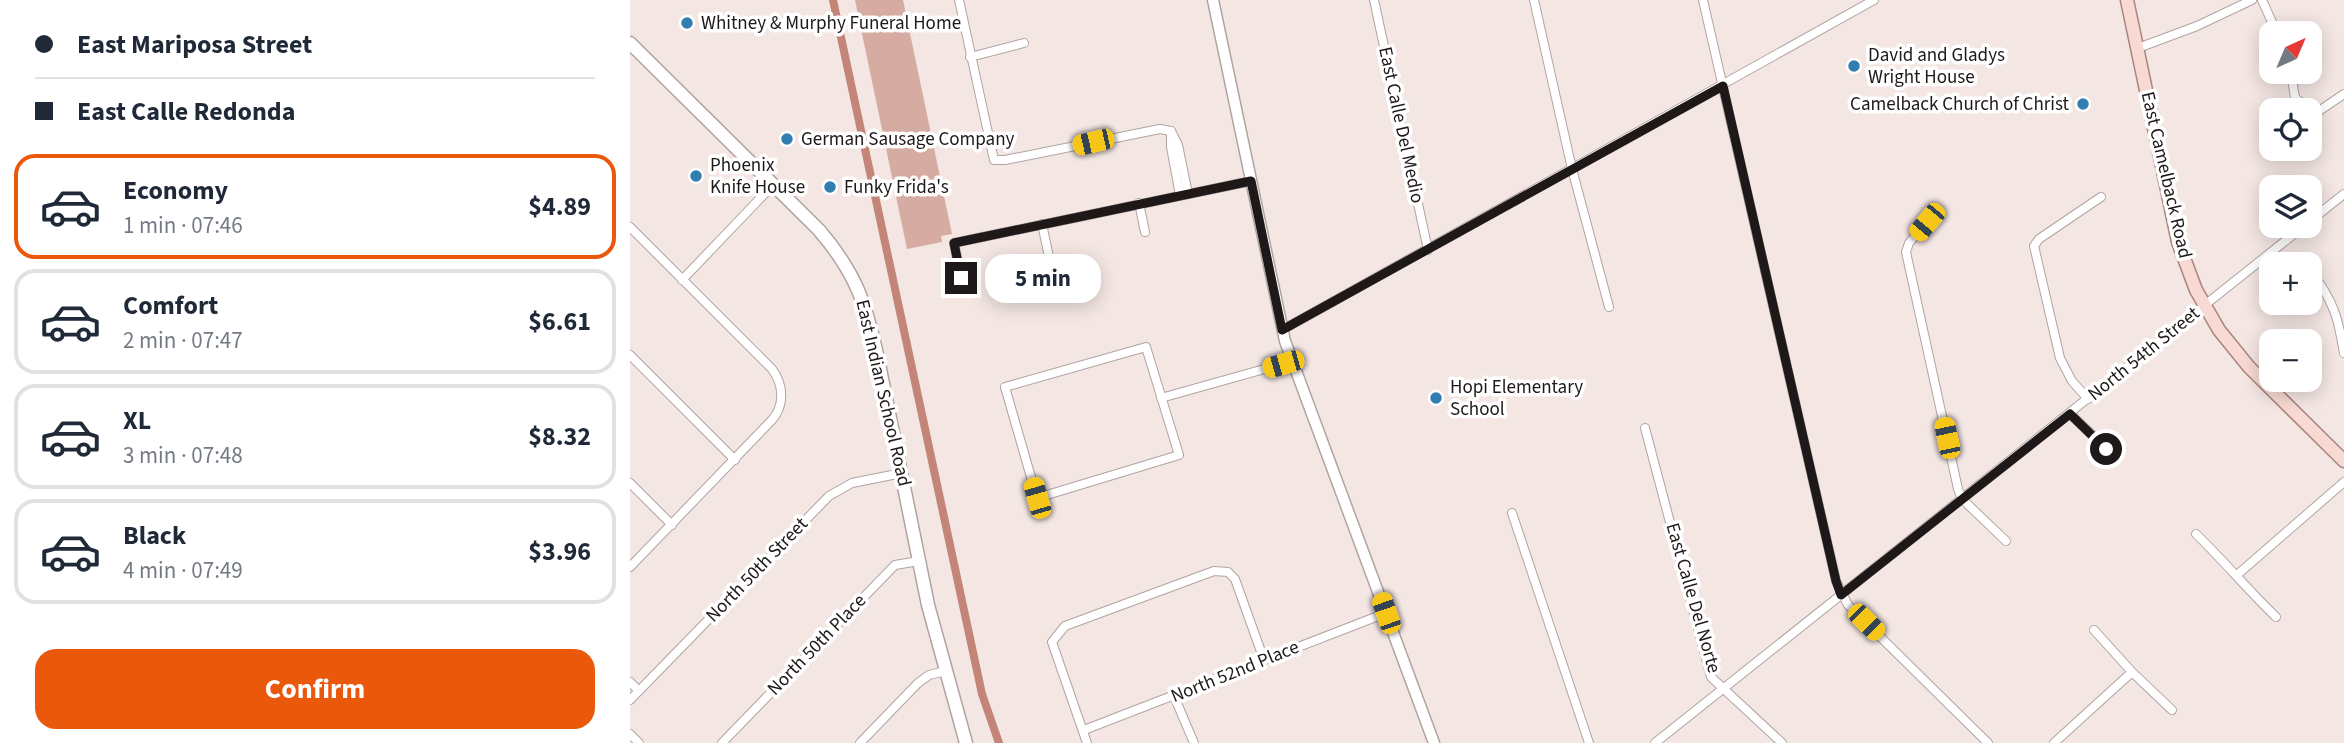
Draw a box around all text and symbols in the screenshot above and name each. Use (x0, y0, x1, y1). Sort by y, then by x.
place label: Whitney & Murphy Funeral Home (701, 10, 961, 37)
marker: Whitney & Murphy Funeral Home (679, 15, 695, 31)
north arrow (2259, 21, 2322, 84)
map controls (2259, 21, 2322, 392)
text: East Mariposa Street (77, 26, 312, 63)
place label: David and Gladys Wright House (1868, 42, 2005, 91)
street label: East Calle Del Medio (1371, 44, 1431, 206)
marker: David and Gladys Wright House (1846, 58, 1862, 74)
street label: East Camelback Road (2134, 89, 2198, 261)
place label: Camelback Church of Christ (1850, 91, 2070, 118)
text: East Calle Redonda (77, 93, 295, 130)
marker: Camelback Church of Christ (2075, 96, 2091, 112)
button: locate (2259, 98, 2322, 161)
place label: German Sausage Company (801, 126, 1015, 153)
car (1071, 127, 1116, 157)
marker: German Sausage Company (779, 131, 795, 147)
place label: Phoenix Knife House (710, 152, 805, 201)
marker: Phoenix Knife House (688, 168, 704, 184)
text: Economy (123, 172, 228, 209)
place label: Funky Frida's (844, 174, 949, 201)
icon: car (39, 175, 102, 238)
button: layers (2259, 175, 2322, 238)
marker: Funky Frida's (822, 179, 838, 195)
text: $4.89 (528, 188, 591, 225)
car (1906, 199, 1949, 245)
text: 1 min · 07:46 (123, 209, 243, 242)
button: + (2259, 252, 2322, 315)
callout: 5 min (986, 254, 1101, 302)
route end (945, 262, 977, 294)
text: 5 min (1015, 262, 1071, 295)
text: Comfort (123, 287, 218, 324)
icon: car (39, 290, 102, 353)
street label: East Indian School Road (848, 297, 918, 489)
street label: North 54th Street (2082, 300, 2206, 408)
text: $6.61 (528, 303, 591, 340)
text: 2 min · 07:47 (123, 324, 243, 357)
button: − (2259, 329, 2322, 392)
car (1260, 348, 1307, 380)
place label: Hopi Elementary School (1450, 374, 1583, 423)
marker: Hopi Elementary School (1428, 390, 1444, 406)
text: XL (123, 402, 151, 439)
icon: car (39, 405, 102, 468)
car (1933, 415, 1962, 461)
text: $8.32 (528, 418, 591, 455)
route start (2090, 433, 2122, 465)
text: 3 min · 07:48 (123, 439, 243, 472)
car (1022, 475, 1053, 521)
street label: North 50th Street (700, 511, 815, 629)
text: Black (123, 517, 186, 554)
icon: car (39, 520, 102, 583)
street label: East Calle Del Norte (1659, 520, 1727, 676)
text: $3.96 (528, 533, 591, 570)
text: 4 min · 07:49 (123, 554, 243, 587)
street label: North 50th Place (761, 588, 873, 702)
car (1370, 590, 1403, 636)
car (1844, 600, 1889, 644)
street label: North 52nd Place (1167, 634, 1303, 710)
button: Confirm (35, 649, 595, 729)

